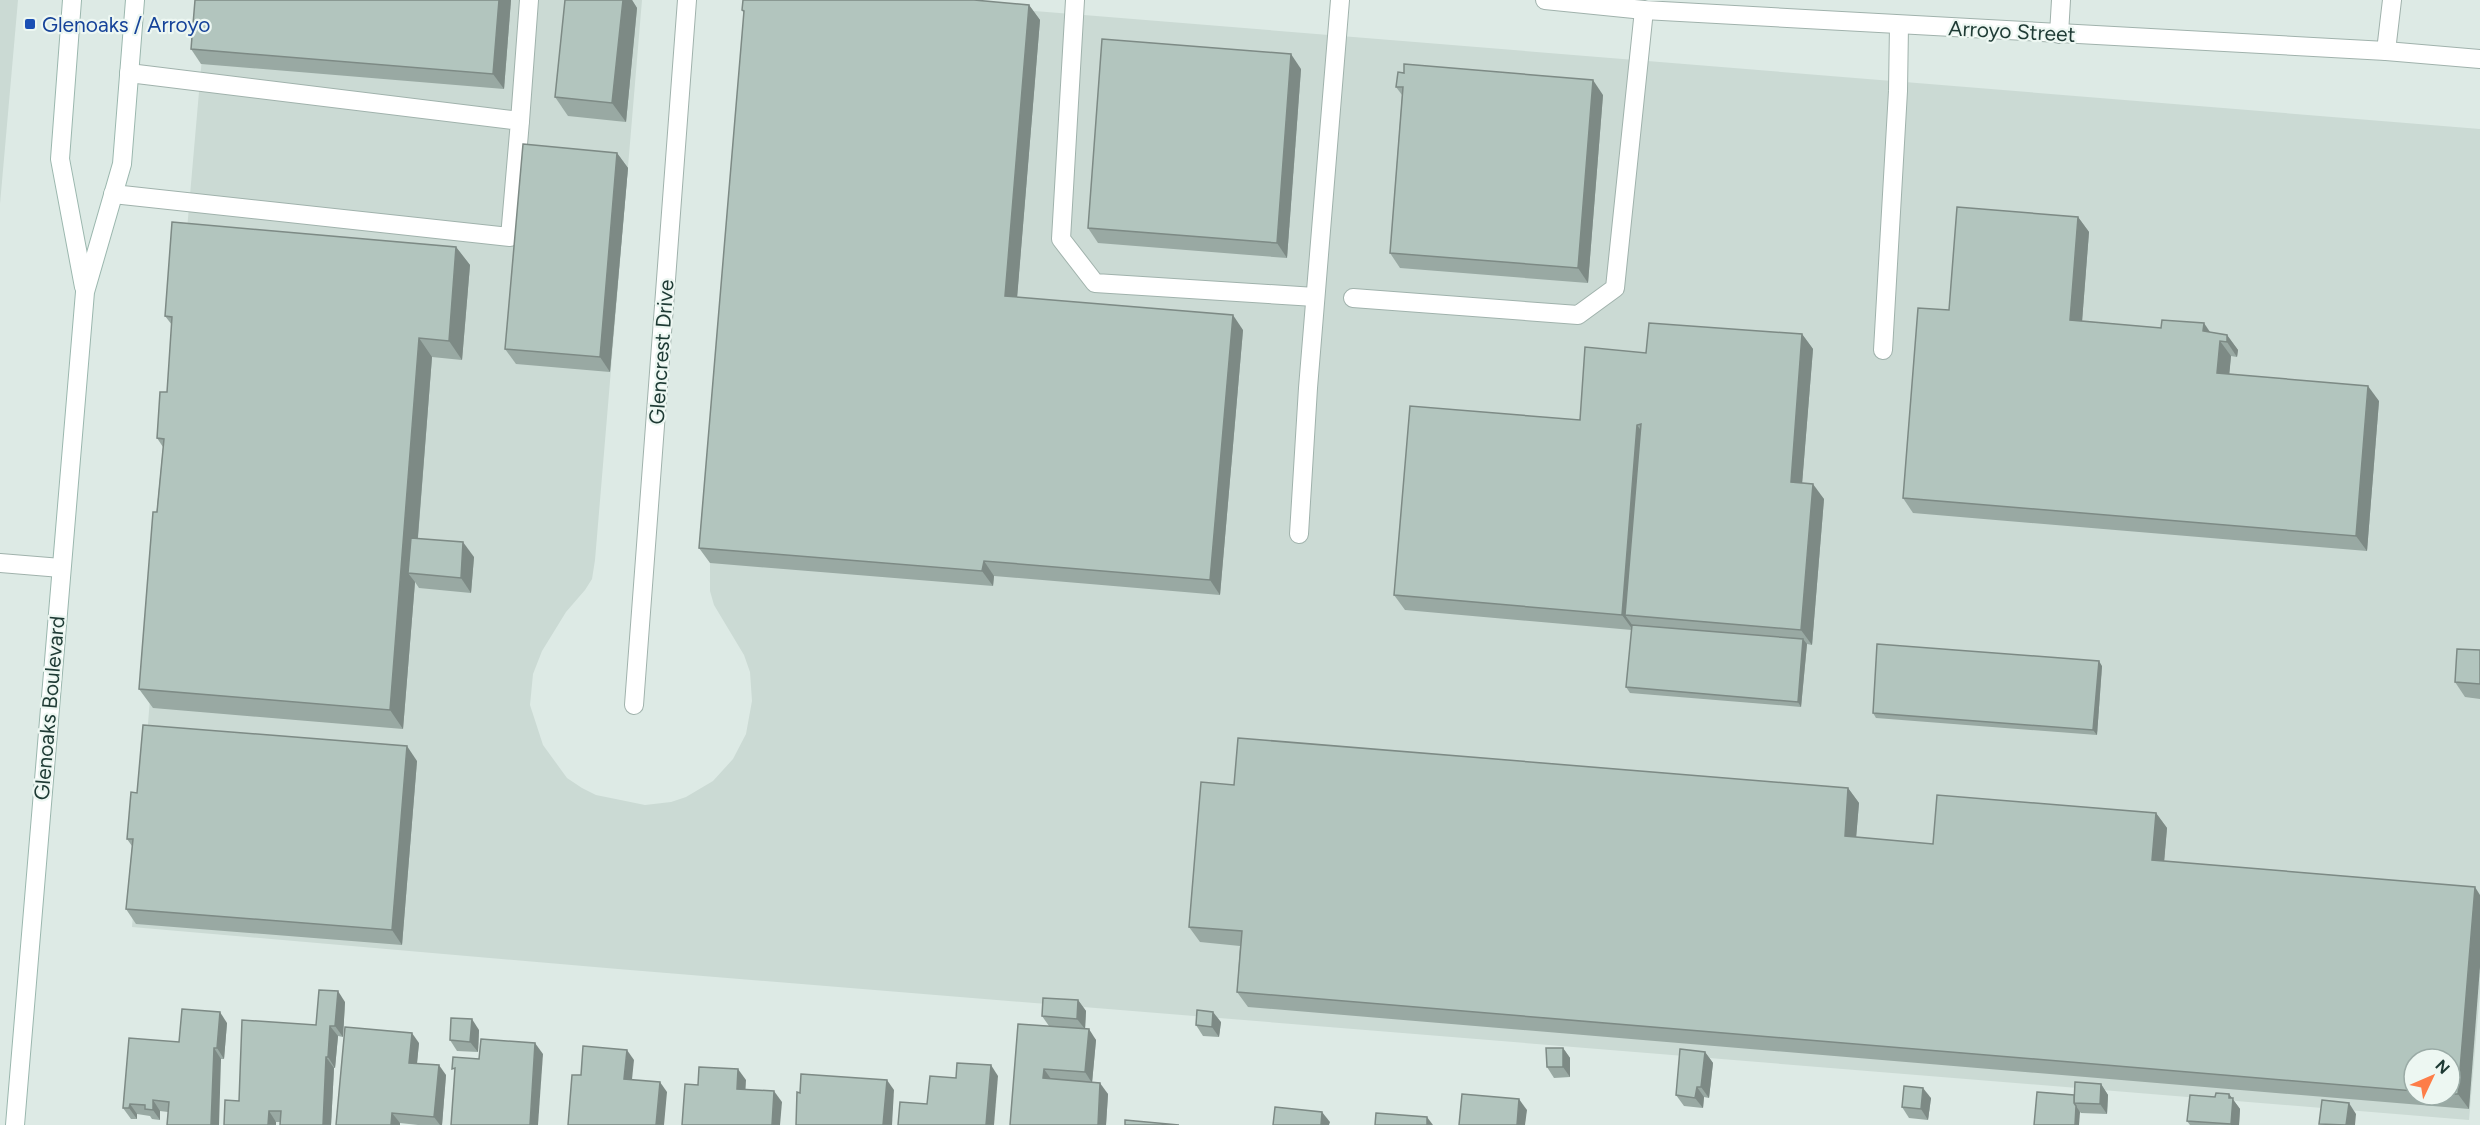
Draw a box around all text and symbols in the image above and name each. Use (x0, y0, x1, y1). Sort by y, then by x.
place label: Glenoaks / Arroyo (42, 12, 210, 37)
street label: Arroyo Street (1948, 15, 2076, 47)
marker: Glenoaks / Arroyo (23, 17, 37, 31)
street label: Glencrest Drive (643, 279, 679, 425)
street label: Glenoaks Boulevard (28, 615, 70, 801)
north arrow (2402, 1047, 2462, 1107)
text: N (2431, 1056, 2454, 1078)

